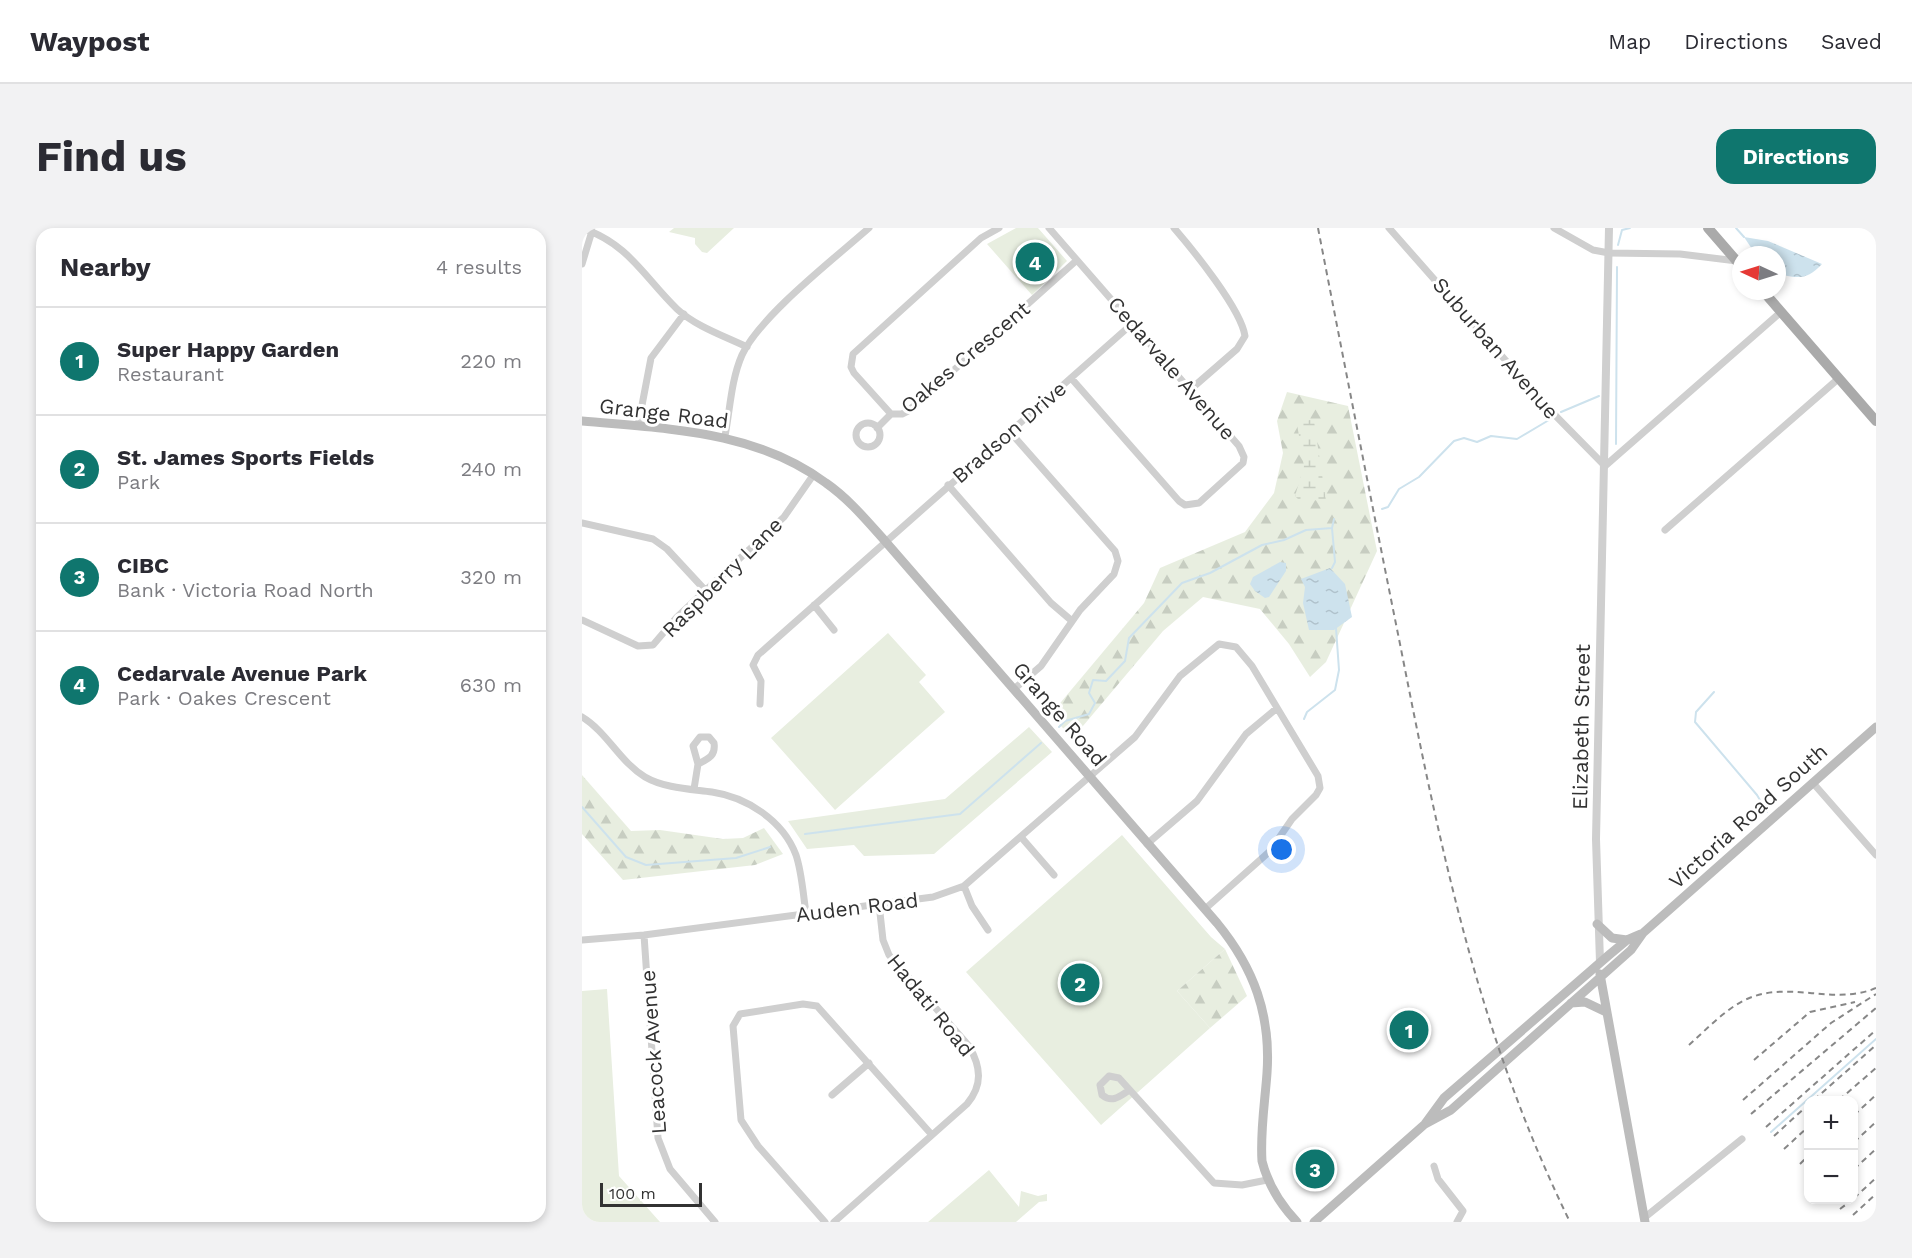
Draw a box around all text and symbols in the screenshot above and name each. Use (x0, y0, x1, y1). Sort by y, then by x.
text: Waypost (30, 25, 149, 58)
text: Map (1608, 29, 1651, 54)
text: Directions (1684, 29, 1788, 54)
text: Saved (1821, 29, 1882, 54)
button: Directions (1716, 129, 1876, 184)
text: Find us (36, 132, 187, 181)
pin: 4 (1016, 240, 1054, 285)
north arrow (1732, 246, 1786, 300)
text: Nearby (60, 252, 151, 282)
text: 4 results (436, 255, 522, 279)
street label: Suburban Avenue (1428, 272, 1564, 424)
street label: Cedarvale Avenue (1103, 291, 1241, 445)
street label: Oakes Crescent (895, 296, 1035, 418)
text: Super Happy Garden (117, 337, 339, 362)
text: 1 (75, 349, 84, 373)
text: 220 m (460, 349, 522, 373)
text: Restaurant (117, 362, 224, 386)
street label: Bradson Drive (947, 376, 1071, 488)
street label: Grange Road (598, 393, 730, 433)
text: St. James Sports Fields (117, 445, 374, 470)
text: 2 (74, 457, 85, 481)
text: 240 m (460, 457, 522, 481)
text: Park (117, 470, 160, 494)
street label: Raspberry Lane (657, 512, 787, 642)
text: CIBC (117, 553, 169, 578)
text: 3 (74, 565, 85, 589)
text: 320 m (460, 565, 522, 589)
text: Bank · Victoria Road North (117, 578, 374, 602)
street label: Elizabeth Street (1567, 644, 1595, 810)
street label: Grange Road (1008, 657, 1112, 771)
text: Cedarvale Avenue Park (117, 661, 367, 686)
text: 4 (73, 673, 86, 697)
text: 630 m (460, 673, 522, 697)
text: Park · Oakes Crescent (117, 686, 331, 710)
street label: Victoria Road South (1664, 738, 1832, 894)
your location (1267, 835, 1296, 864)
street label: Auden Road (794, 887, 920, 927)
street label: Hadati Road (882, 949, 980, 1061)
pin: 2 (1060, 960, 1100, 1005)
street label: Leacock Avenue (635, 969, 671, 1135)
pin: 1 (1390, 1008, 1428, 1052)
map controls (1804, 1096, 1858, 1204)
button: + (1804, 1096, 1858, 1150)
pin: 3 (1296, 1146, 1334, 1192)
button: − (1804, 1150, 1858, 1204)
scale bar (600, 1180, 702, 1208)
text: 100 m (609, 1184, 656, 1203)

